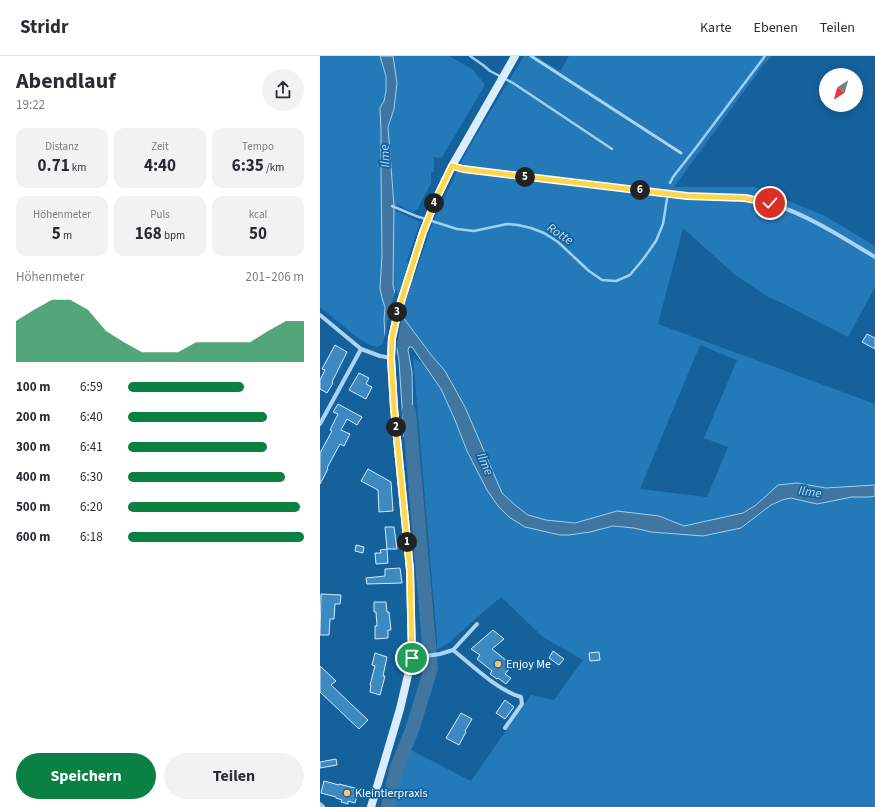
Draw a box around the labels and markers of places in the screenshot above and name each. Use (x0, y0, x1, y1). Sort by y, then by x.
pin: 5 (515, 167, 535, 187)
pin: 6 (630, 180, 650, 200)
pin (753, 186, 787, 220)
pin: 4 (424, 193, 444, 213)
pin: 3 (387, 302, 407, 322)
pin: 2 (386, 417, 406, 437)
pin: 1 (397, 532, 417, 552)
pin (395, 641, 429, 675)
place label: Enjoy Me (506, 656, 551, 673)
marker: Enjoy Me (493, 659, 503, 669)
place label: Kleintierpraxis (355, 785, 428, 802)
marker: Kleintierpraxis (342, 788, 352, 798)

